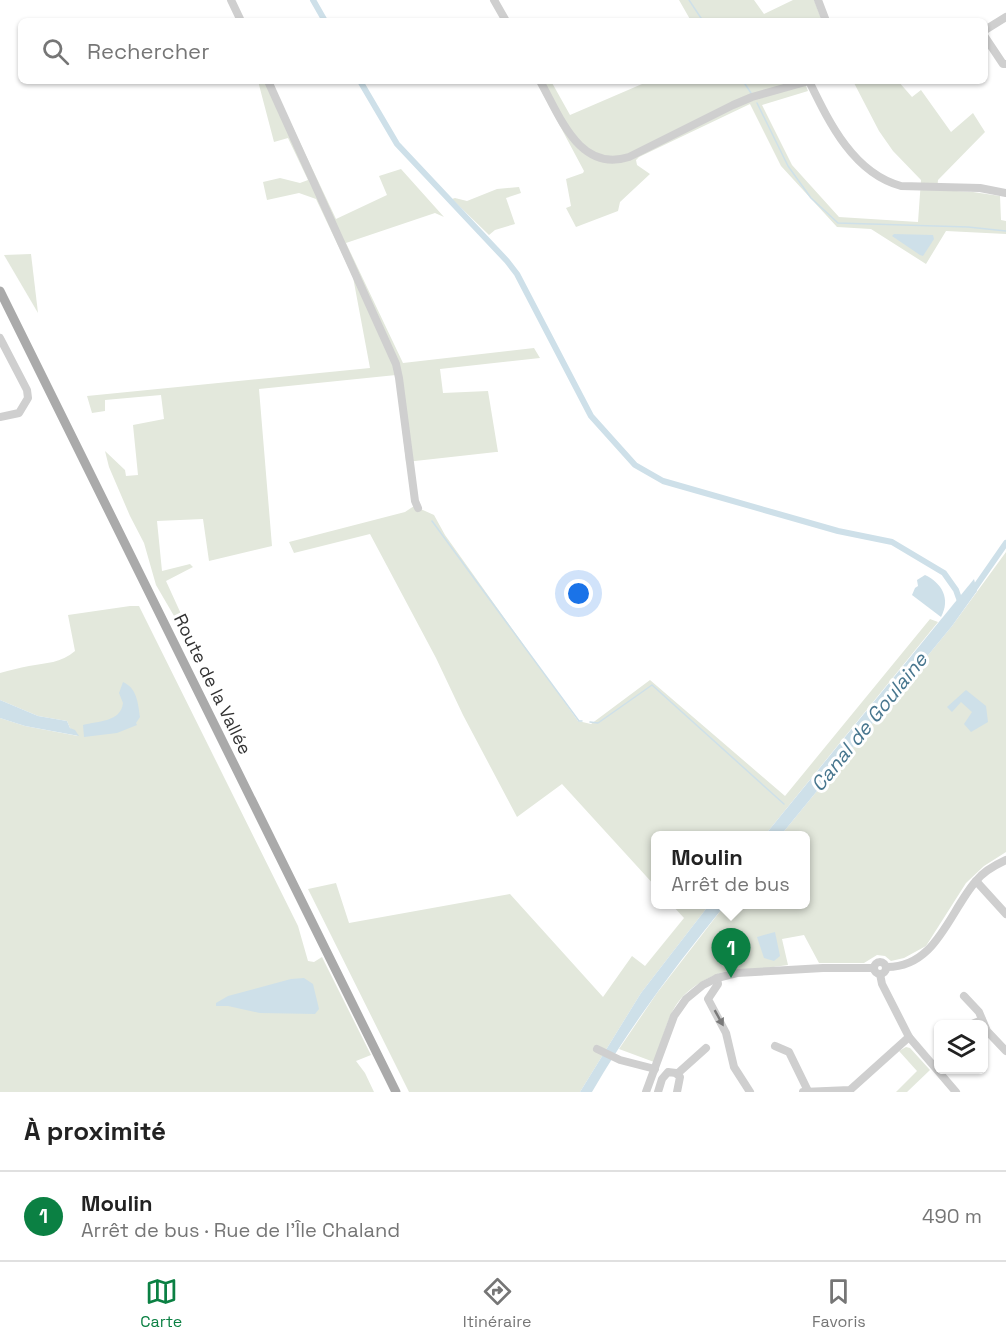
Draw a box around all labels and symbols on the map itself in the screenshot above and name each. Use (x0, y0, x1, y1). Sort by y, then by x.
your location (564, 579, 593, 608)
street label: Route de la Vallée (169, 610, 257, 758)
water label: Canal de Goulaine (805, 646, 934, 797)
pin: 1 (712, 928, 750, 978)
one-way arrow (714, 1010, 724, 1027)

